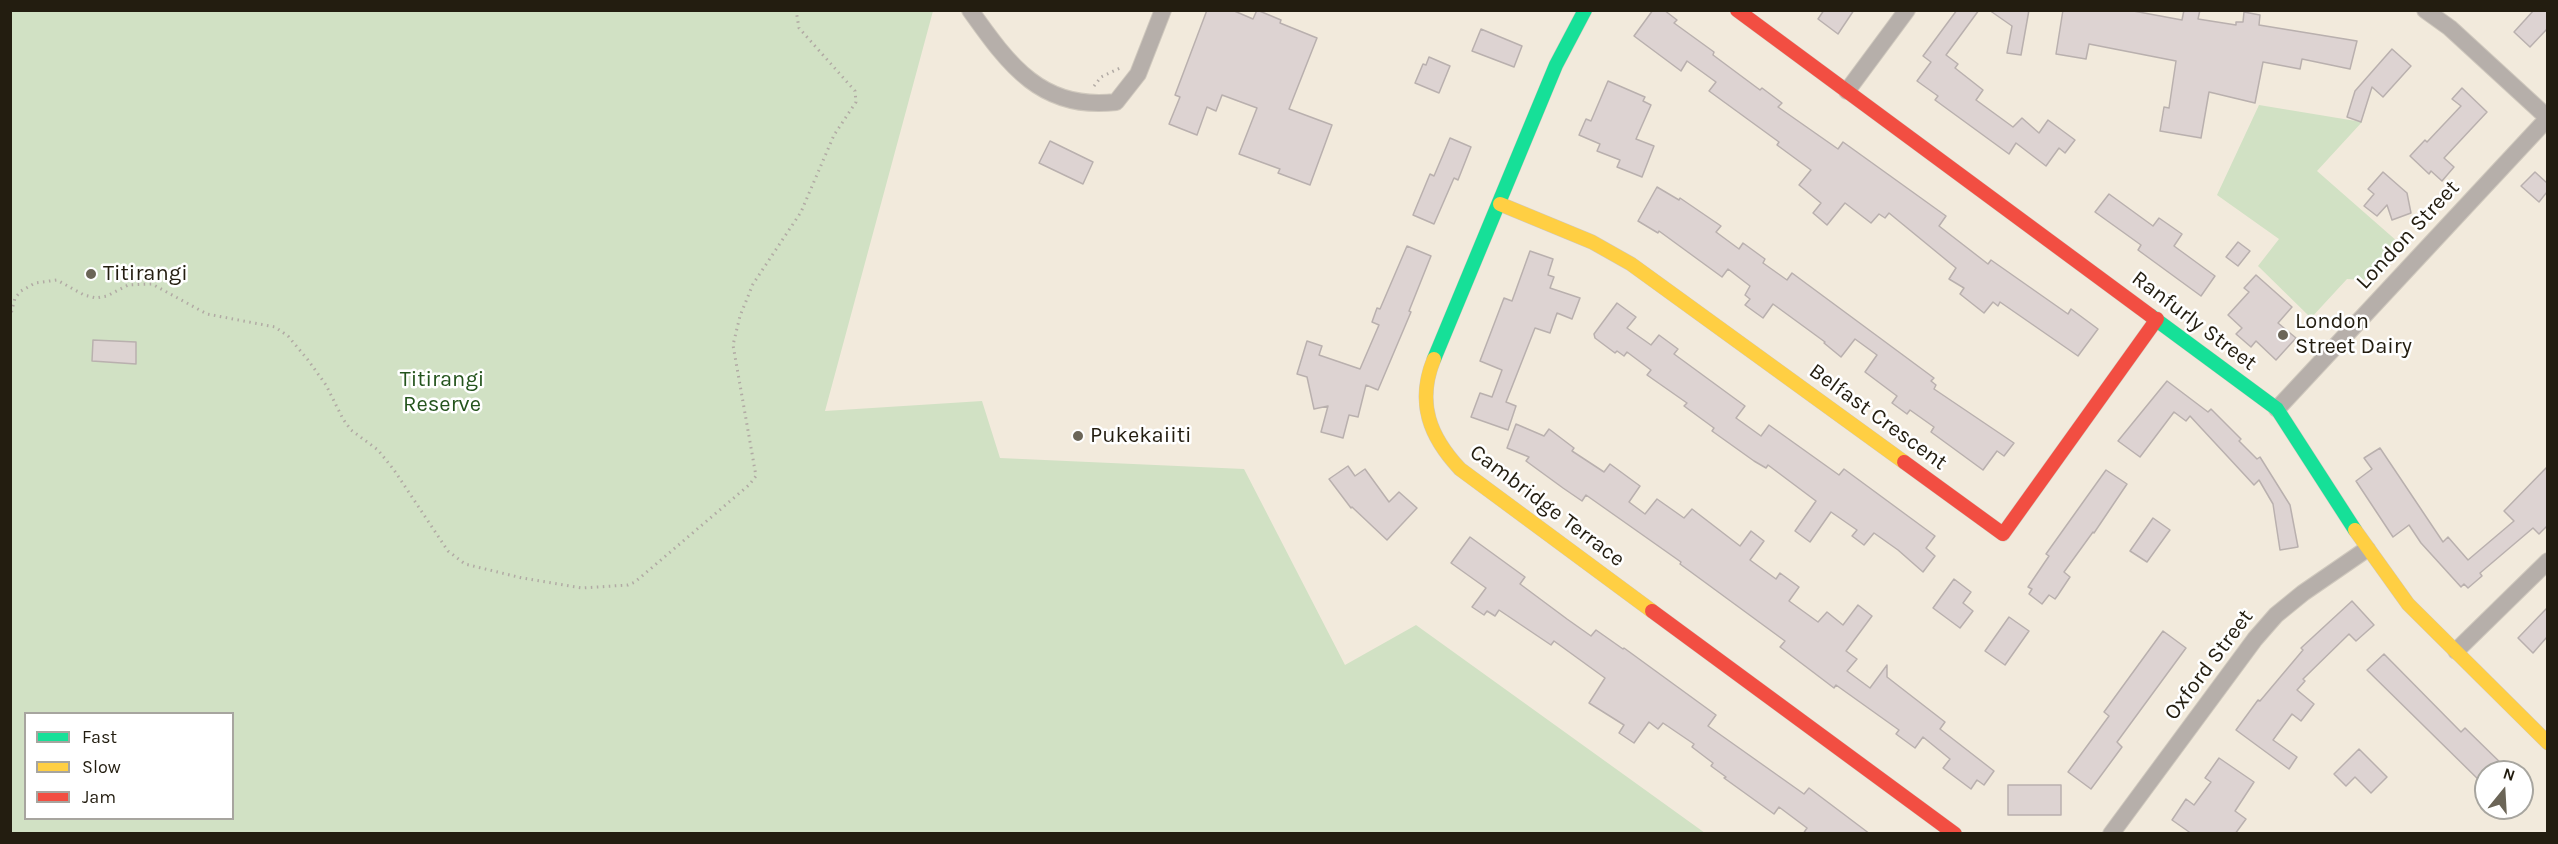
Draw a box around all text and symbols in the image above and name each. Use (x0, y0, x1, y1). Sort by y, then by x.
street label: London Street (2351, 175, 2465, 295)
place label: Titirangi (103, 261, 188, 287)
street label: Ranfurly Street (2126, 265, 2262, 377)
marker: Titirangi (84, 267, 98, 281)
place label: London Street Dairy (2295, 309, 2412, 360)
marker: London Street Dairy (2276, 328, 2290, 342)
street label: Belfast Crescent (1804, 358, 1952, 476)
park label: Titirangi Reserve (400, 367, 484, 418)
place label: Pukekaiiti (1090, 423, 1192, 449)
marker: Pukekaiiti (1071, 429, 1085, 443)
street label: Cambridge Terrace (1464, 439, 1630, 573)
street label: Oxford Street (2159, 604, 2259, 726)
legend (24, 712, 234, 820)
text: Fast (82, 726, 117, 748)
text: Slow (82, 756, 121, 778)
north arrow (2474, 760, 2534, 820)
text: N (2501, 763, 2517, 785)
text: Jam (82, 786, 116, 808)

